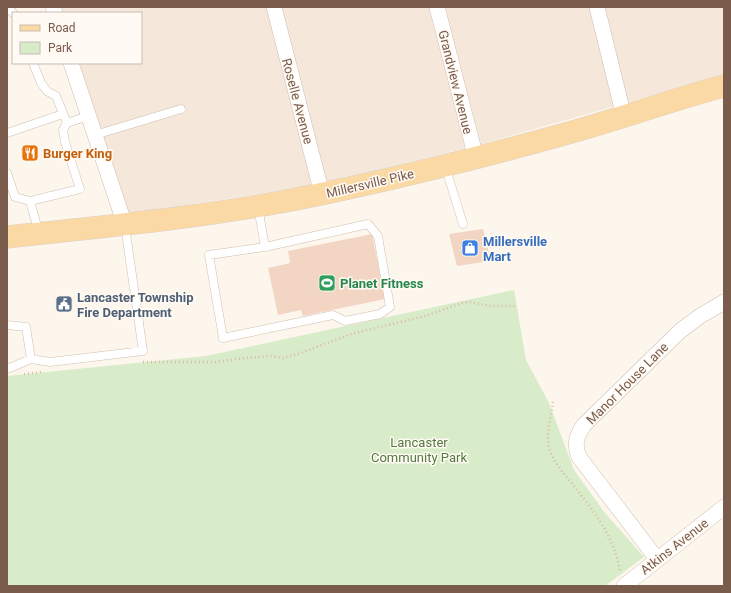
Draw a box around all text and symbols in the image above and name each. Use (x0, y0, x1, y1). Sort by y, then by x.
legend (12, 12, 142, 64)
text: Road (48, 21, 76, 35)
street label: Grandview Avenue (435, 29, 476, 136)
text: Park (48, 41, 73, 55)
street label: Roselle Avenue (279, 57, 316, 146)
restaurant icon: Burger King (20, 143, 40, 163)
place label: Burger King (43, 146, 112, 161)
street label: Millersville Pike (325, 166, 415, 201)
place label: Millersville Mart (483, 234, 547, 264)
shop icon: Millersville Mart (460, 238, 480, 258)
sports icon: Planet Fitness (317, 273, 337, 293)
place label: Planet Fitness (340, 276, 424, 291)
place label: Lancaster Township Fire Department (77, 290, 194, 320)
public building icon: Lancaster Township Fire Department (54, 294, 74, 314)
street label: Manor House Lane (583, 339, 671, 427)
park label: Lancaster Community Park (371, 435, 467, 465)
street label: Atkins Avenue (637, 515, 711, 578)

